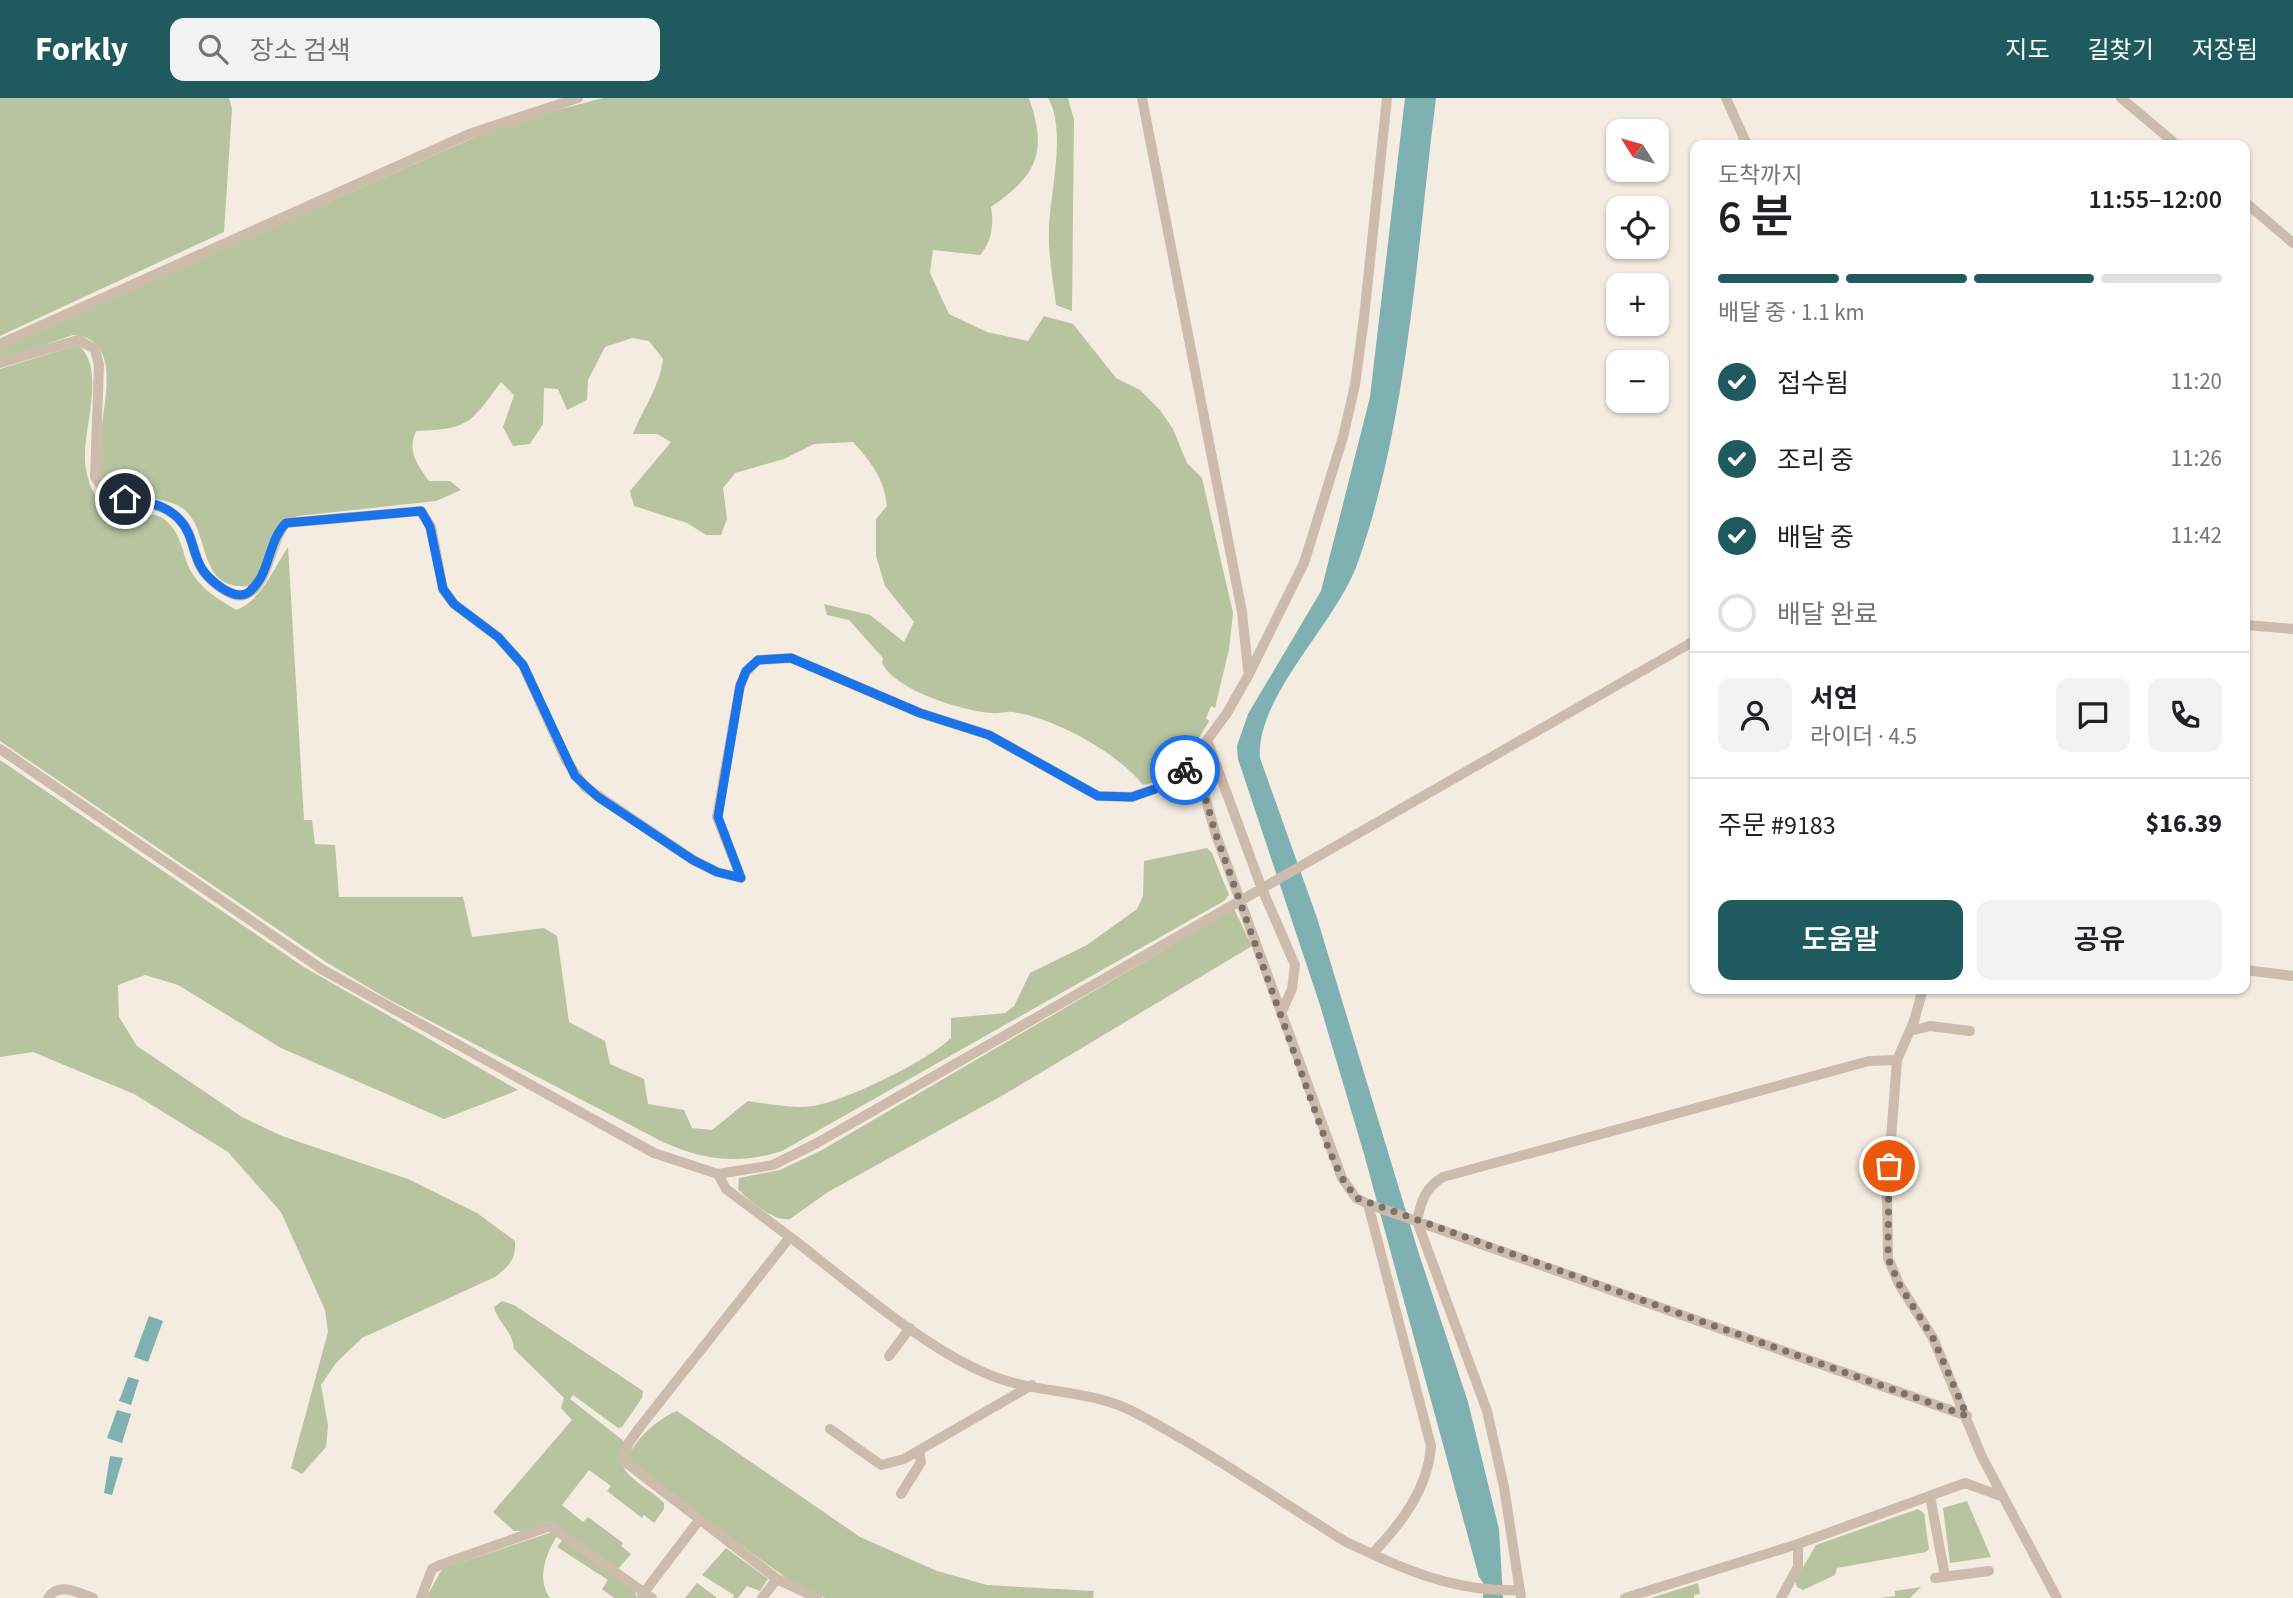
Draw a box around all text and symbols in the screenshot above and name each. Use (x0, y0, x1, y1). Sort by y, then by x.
search box (170, 18, 660, 81)
text: Forkly (35, 26, 128, 73)
icon: search (194, 30, 232, 68)
text: 장소 검색 (250, 32, 351, 69)
text: 지도 (2005, 33, 2050, 68)
text: 길찾기 (2088, 33, 2154, 68)
text: 저장됨 (2192, 33, 2258, 68)
north arrow (1606, 119, 1670, 182)
map controls (1606, 119, 1669, 413)
text: 도착까지 (1718, 159, 1803, 192)
text: 11:55–12:00 (2089, 181, 2222, 218)
text: 6 분 (1718, 185, 1793, 250)
button: locate (1606, 196, 1669, 259)
button: + (1606, 273, 1669, 336)
text: 배달 중 · 1.1 km (1718, 296, 1865, 329)
button: − (1606, 350, 1669, 413)
icon: check (1718, 363, 1756, 401)
text: 접수됨 (1777, 365, 1849, 402)
text: 11:20 (2171, 365, 2222, 398)
icon: check (1718, 440, 1756, 478)
text: 조리 중 (1777, 442, 1854, 479)
text: 11:26 (2171, 442, 2222, 475)
pin (95, 469, 155, 529)
icon: home (106, 480, 144, 518)
icon: check (1718, 517, 1756, 555)
text: 배달 중 (1777, 519, 1854, 556)
text: 11:42 (2171, 519, 2222, 552)
text: 배달 완료 (1777, 596, 1878, 633)
button: person (1718, 678, 1792, 752)
button: chat (2056, 678, 2130, 752)
button: phone (2148, 678, 2222, 752)
text: 서연 (1810, 680, 1858, 717)
text: 라이더 · 4.5 (1810, 720, 1917, 753)
courier (1150, 735, 1220, 805)
icon: bike (1166, 751, 1204, 789)
text: $16.39 (2146, 805, 2222, 842)
text: 주문 #9183 (1718, 807, 1836, 844)
button: 도움말 (1718, 900, 1963, 980)
button: 공유 (1977, 900, 2222, 980)
pin (1859, 1136, 1919, 1196)
icon: bag (1870, 1147, 1908, 1185)

